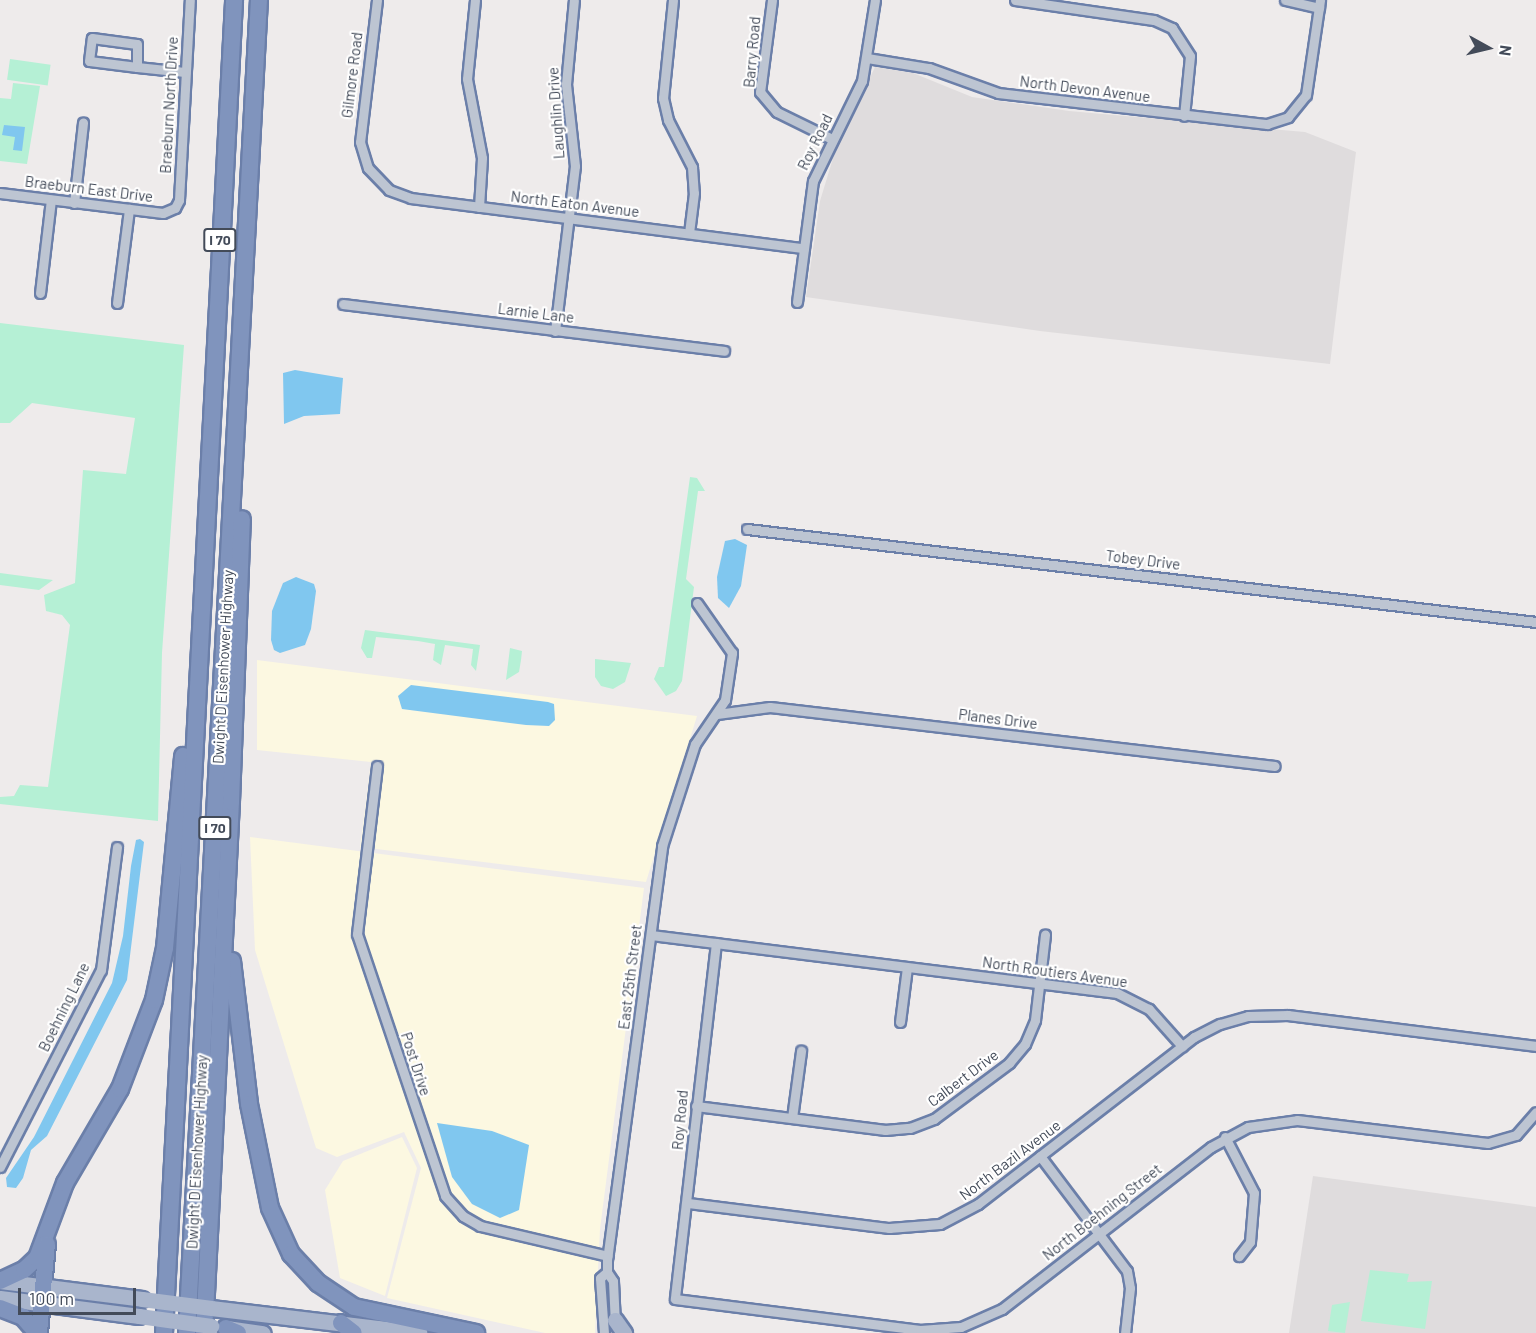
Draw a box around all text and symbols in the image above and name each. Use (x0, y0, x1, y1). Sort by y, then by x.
street label: Barry Road (740, 16, 764, 88)
north arrow (1458, 18, 1518, 78)
street label: Gilmore Road (338, 31, 366, 119)
street label: Braeburn North Drive (156, 36, 182, 174)
text: N (1496, 44, 1516, 57)
street label: Laughlin Drive (544, 66, 568, 160)
street label: North Devon Avenue (1019, 72, 1151, 106)
street label: Roy Road (794, 111, 836, 173)
street label: Braeburn East Drive (24, 172, 154, 206)
street label: North Eaton Avenue (510, 187, 640, 221)
road number: I 70 (202, 229, 238, 251)
street label: Larnie Lane (497, 299, 575, 327)
street label: Tobey Drive (1105, 547, 1181, 573)
street label: Dwight D Eisenhower Highway (209, 569, 237, 765)
street label: Planes Drive (957, 705, 1039, 733)
road number: I 70 (197, 817, 233, 839)
street label: East 25th Street (615, 923, 645, 1031)
street label: North Routiers Avenue (981, 953, 1129, 991)
street label: Boehning Lane (35, 960, 93, 1054)
street label: Post Drive (397, 1030, 435, 1098)
street label: Calbert Drive (924, 1046, 1002, 1110)
street label: Dwight D Eisenhower Highway (183, 1054, 211, 1250)
street label: Roy Road (668, 1089, 692, 1151)
street label: North Bazil Avenue (956, 1116, 1064, 1204)
street label: North Boehning Street (1039, 1160, 1165, 1264)
scale bar (21, 1276, 140, 1314)
text: 100 m (29, 1287, 74, 1309)

